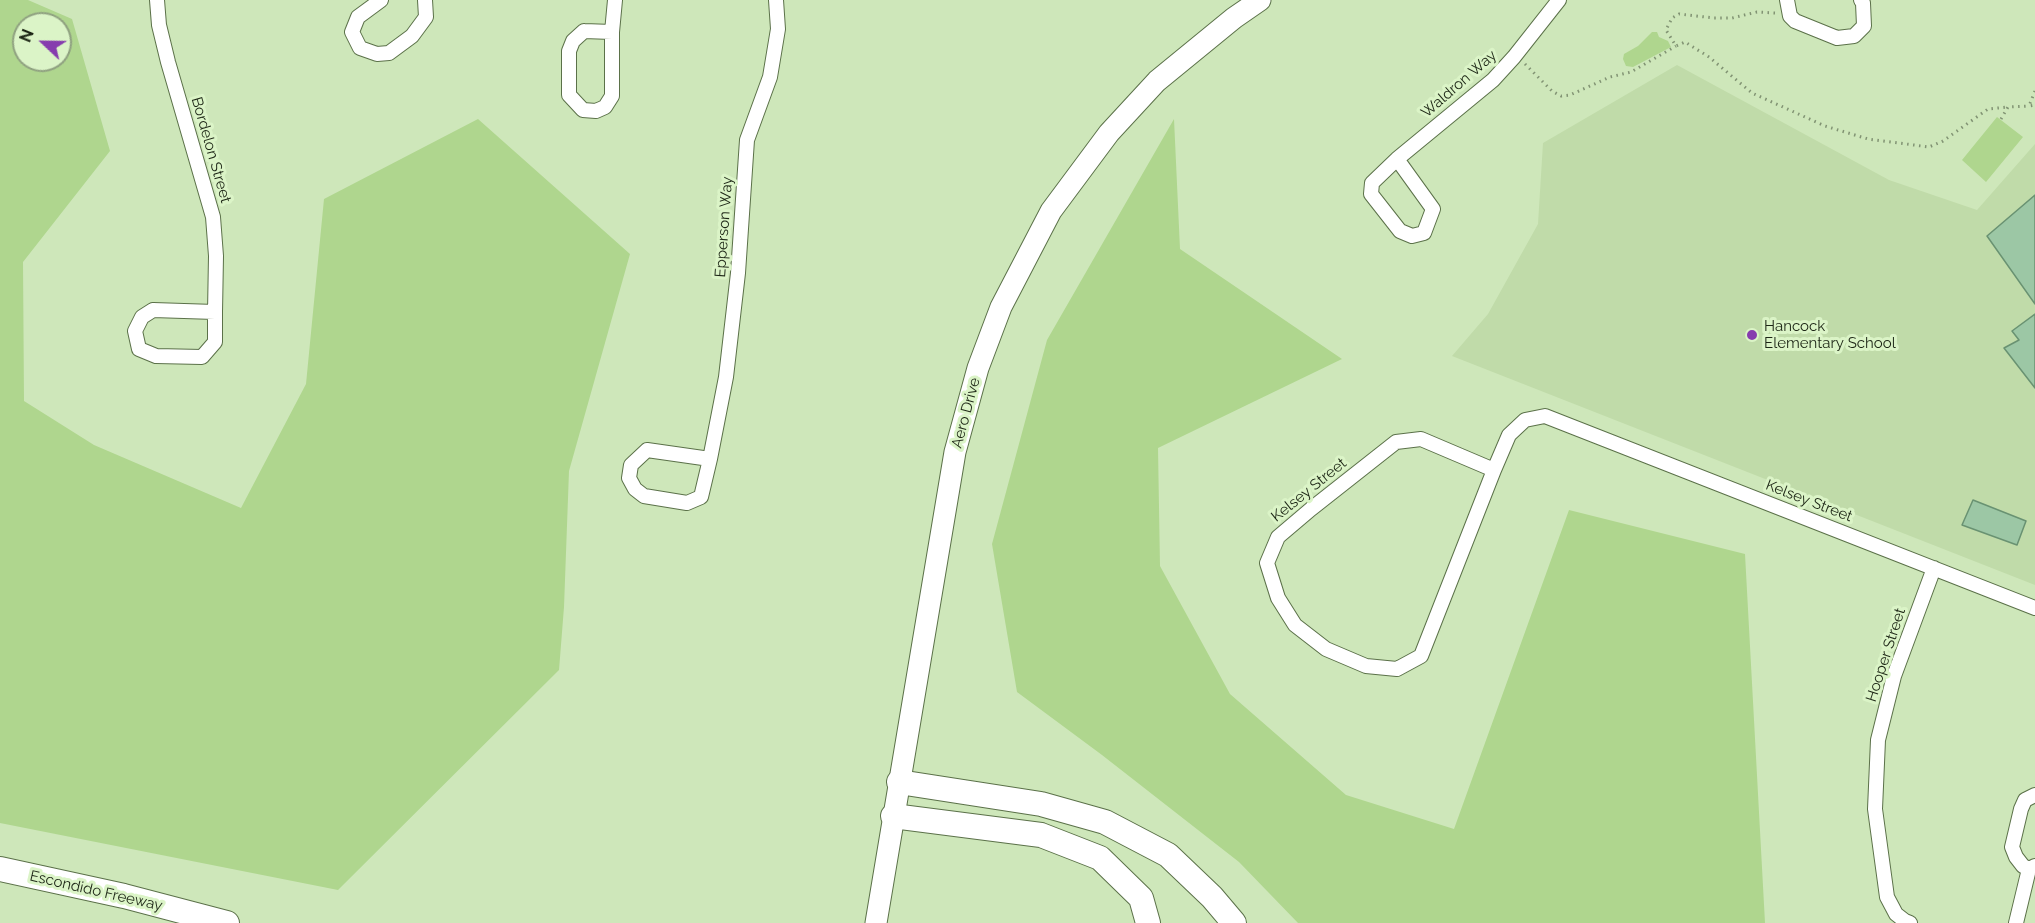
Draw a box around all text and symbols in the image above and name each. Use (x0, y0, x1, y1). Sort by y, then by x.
north arrow (12, 12, 72, 72)
text: N (16, 27, 38, 45)
street label: Waldron Way (1418, 46, 1500, 122)
street label: Bordelon Street (187, 95, 235, 205)
street label: Epperson Way (711, 176, 737, 278)
place label: Hancock Elementary School (1764, 317, 1896, 352)
marker: Hancock Elementary School (1745, 328, 1759, 342)
street label: Aero Drive (948, 376, 984, 450)
street label: Kelsey Street (1268, 454, 1350, 526)
street label: Kelsey Street (1763, 476, 1855, 526)
street label: Hooper Street (1862, 606, 1910, 704)
street label: Escondido Freeway (28, 867, 164, 915)

